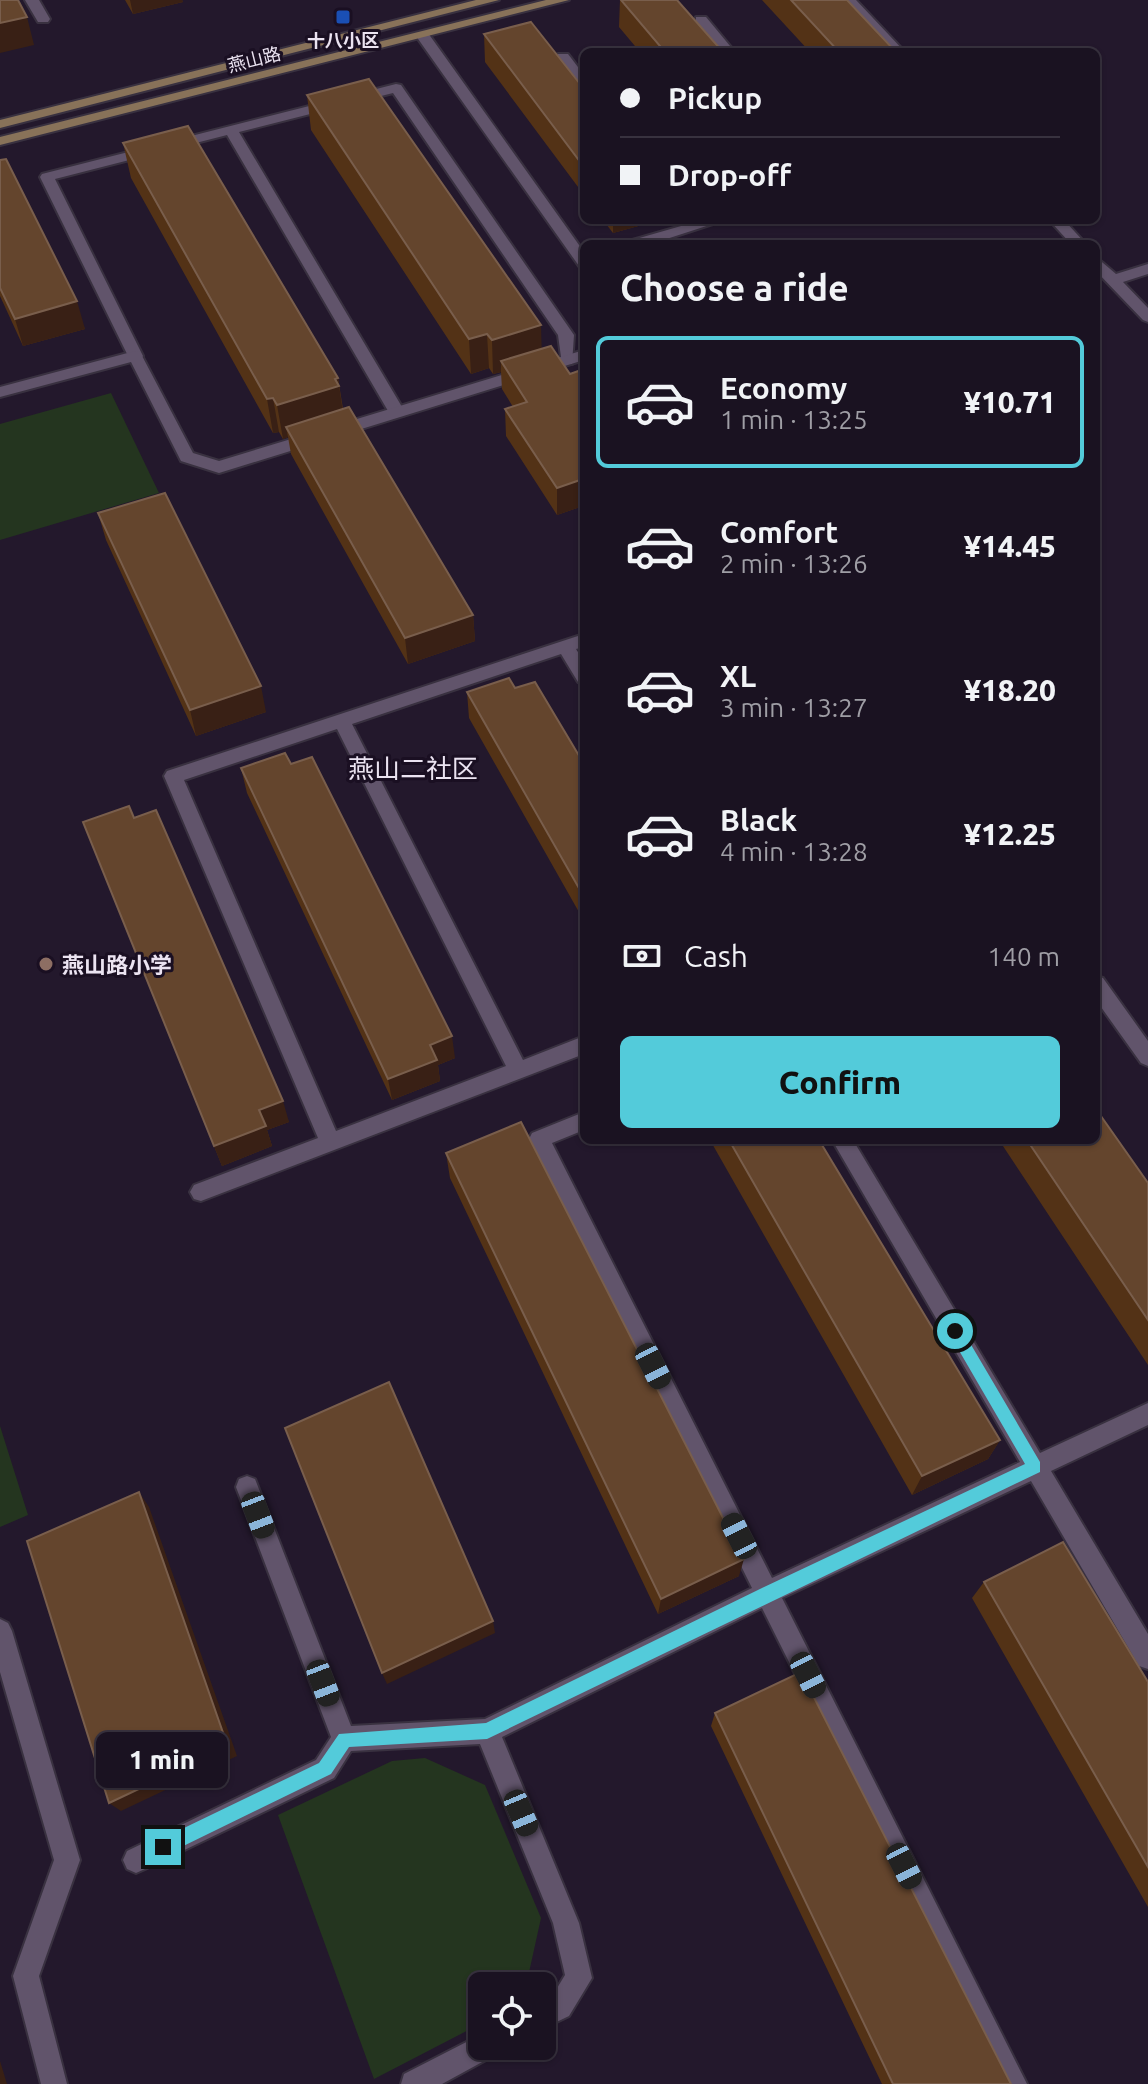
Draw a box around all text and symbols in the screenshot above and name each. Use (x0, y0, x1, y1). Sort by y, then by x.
marker: 十八小区 (334, 8, 352, 26)
place label: 十八小区 (307, 30, 379, 50)
street label: 燕山路 (225, 43, 283, 75)
text: Pickup (668, 81, 762, 115)
text: Drop-off (668, 158, 791, 192)
text: Choose a ride (620, 267, 849, 308)
icon: car (624, 366, 696, 438)
text: Economy (720, 371, 847, 405)
text: ¥10.71 (964, 385, 1056, 419)
text: 1 min · 13:25 (720, 405, 868, 434)
icon: car (624, 510, 696, 582)
text: Comfort (720, 515, 838, 549)
text: ¥14.45 (964, 529, 1056, 563)
text: 2 min · 13:26 (720, 549, 868, 578)
icon: car (624, 654, 696, 726)
text: XL (720, 659, 756, 693)
text: ¥18.20 (964, 673, 1056, 707)
text: 3 min · 13:27 (720, 693, 868, 722)
district label: 燕山二社区 (348, 754, 478, 783)
icon: car (624, 798, 696, 870)
text: Black (720, 803, 797, 837)
text: ¥12.25 (964, 817, 1056, 851)
text: 4 min · 13:28 (720, 837, 868, 866)
icon: cash (620, 934, 664, 978)
text: Cash (684, 939, 748, 973)
text: 140 m (988, 942, 1060, 971)
place label: 燕山路小学 (62, 952, 172, 977)
marker: 燕山路小学 (37, 955, 55, 973)
button: Confirm (620, 1036, 1060, 1128)
route start (937, 1313, 973, 1349)
car (631, 1339, 675, 1393)
car (238, 1488, 278, 1542)
car (717, 1509, 761, 1563)
car (786, 1648, 830, 1702)
car (303, 1656, 343, 1710)
callout: 1 min (97, 1731, 229, 1787)
text: 1 min (129, 1745, 195, 1774)
car (501, 1786, 541, 1840)
route end (145, 1829, 181, 1865)
car (882, 1839, 926, 1893)
map controls (468, 1972, 556, 2060)
button: locate (468, 1972, 556, 2060)

